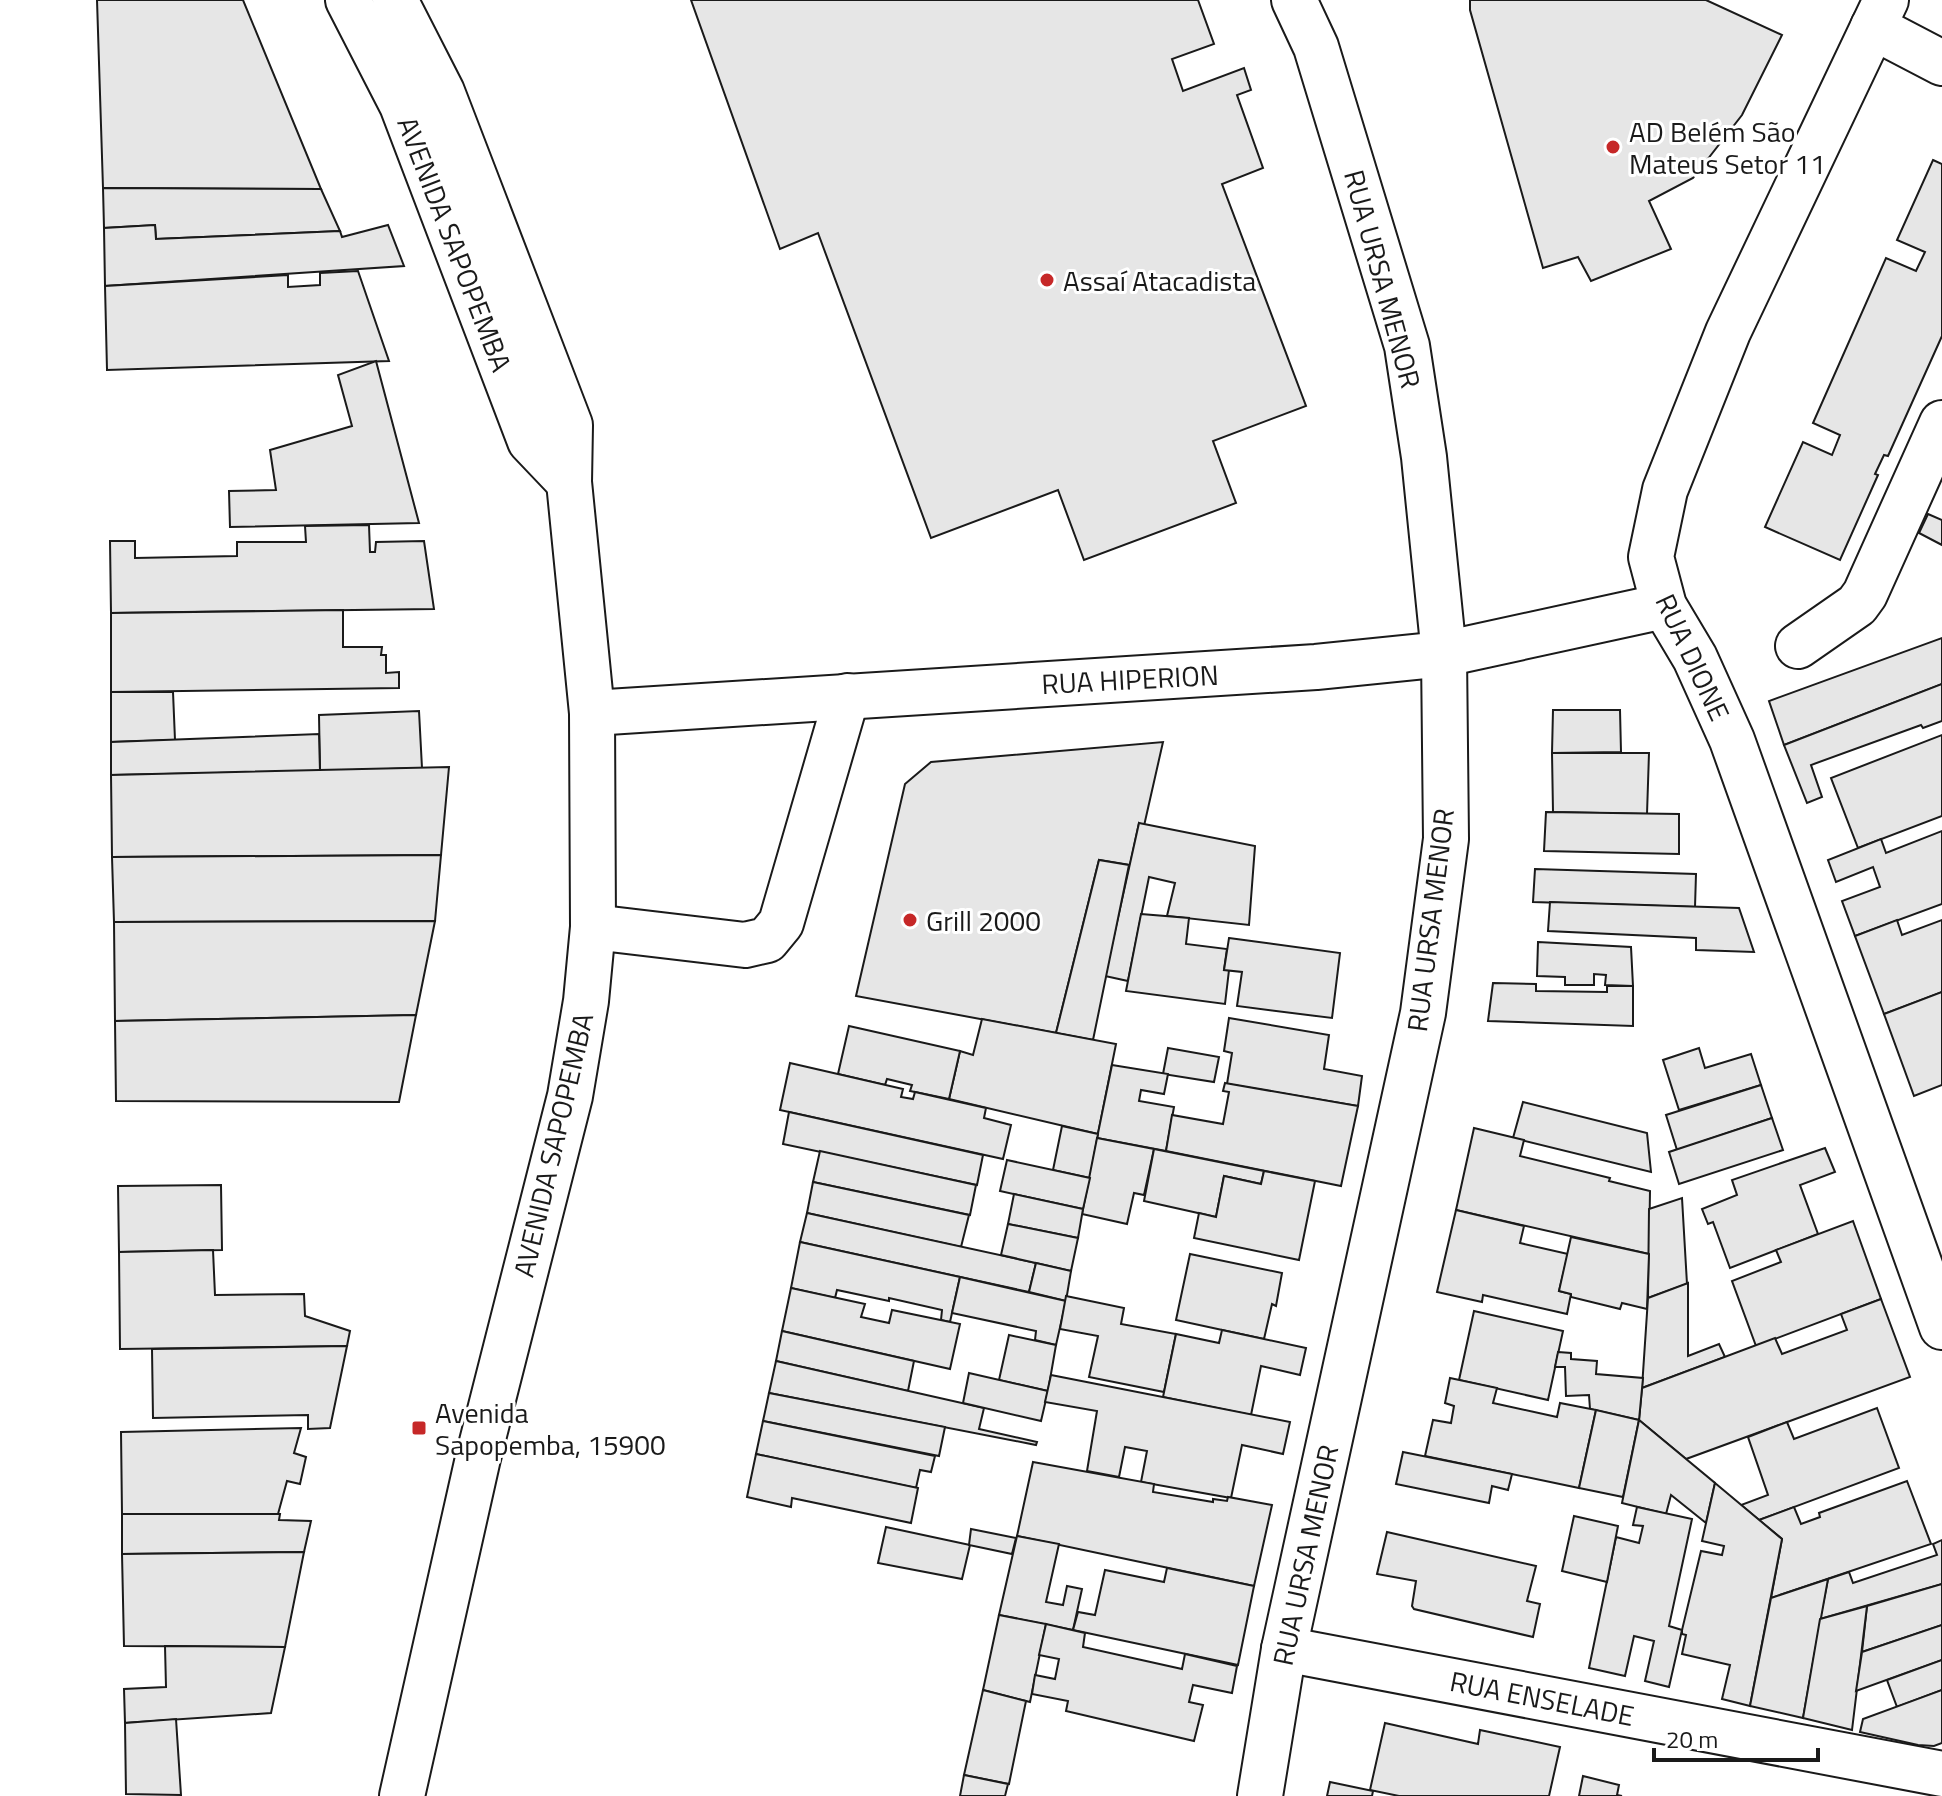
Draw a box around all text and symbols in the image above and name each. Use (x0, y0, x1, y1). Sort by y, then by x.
street label: AVENIDA SAPOPEMBA (387, 110, 524, 378)
place label: AD Belém São Mateus Setor 11 (1629, 110, 1826, 185)
marker: AD Belém São Mateus Setor 11 (1604, 138, 1622, 156)
street label: RUA URSA MENOR (1333, 165, 1433, 393)
place label: Assaí Atacadista (1063, 259, 1256, 302)
marker: Assaí Atacadista (1038, 271, 1056, 289)
street label: RUA DIONE (1645, 586, 1741, 728)
street label: RUA HIPERION (1040, 653, 1220, 705)
street label: RUA URSA MENOR (1395, 806, 1465, 1034)
place label: Grill 2000 (926, 899, 1041, 942)
marker: Grill 2000 (901, 911, 919, 929)
street label: AVENIDA SAPOPEMBA (502, 1008, 604, 1281)
place label: Avenida Sapopemba, 15900 (435, 1391, 666, 1466)
marker: Avenida Sapopemba, 15900 (410, 1419, 428, 1437)
street label: RUA URSA MENOR (1261, 1441, 1349, 1669)
street label: RUA ENSELADE (1446, 1659, 1638, 1737)
scale bar (1654, 1712, 1818, 1762)
text: 20 m (1666, 1721, 1718, 1757)

